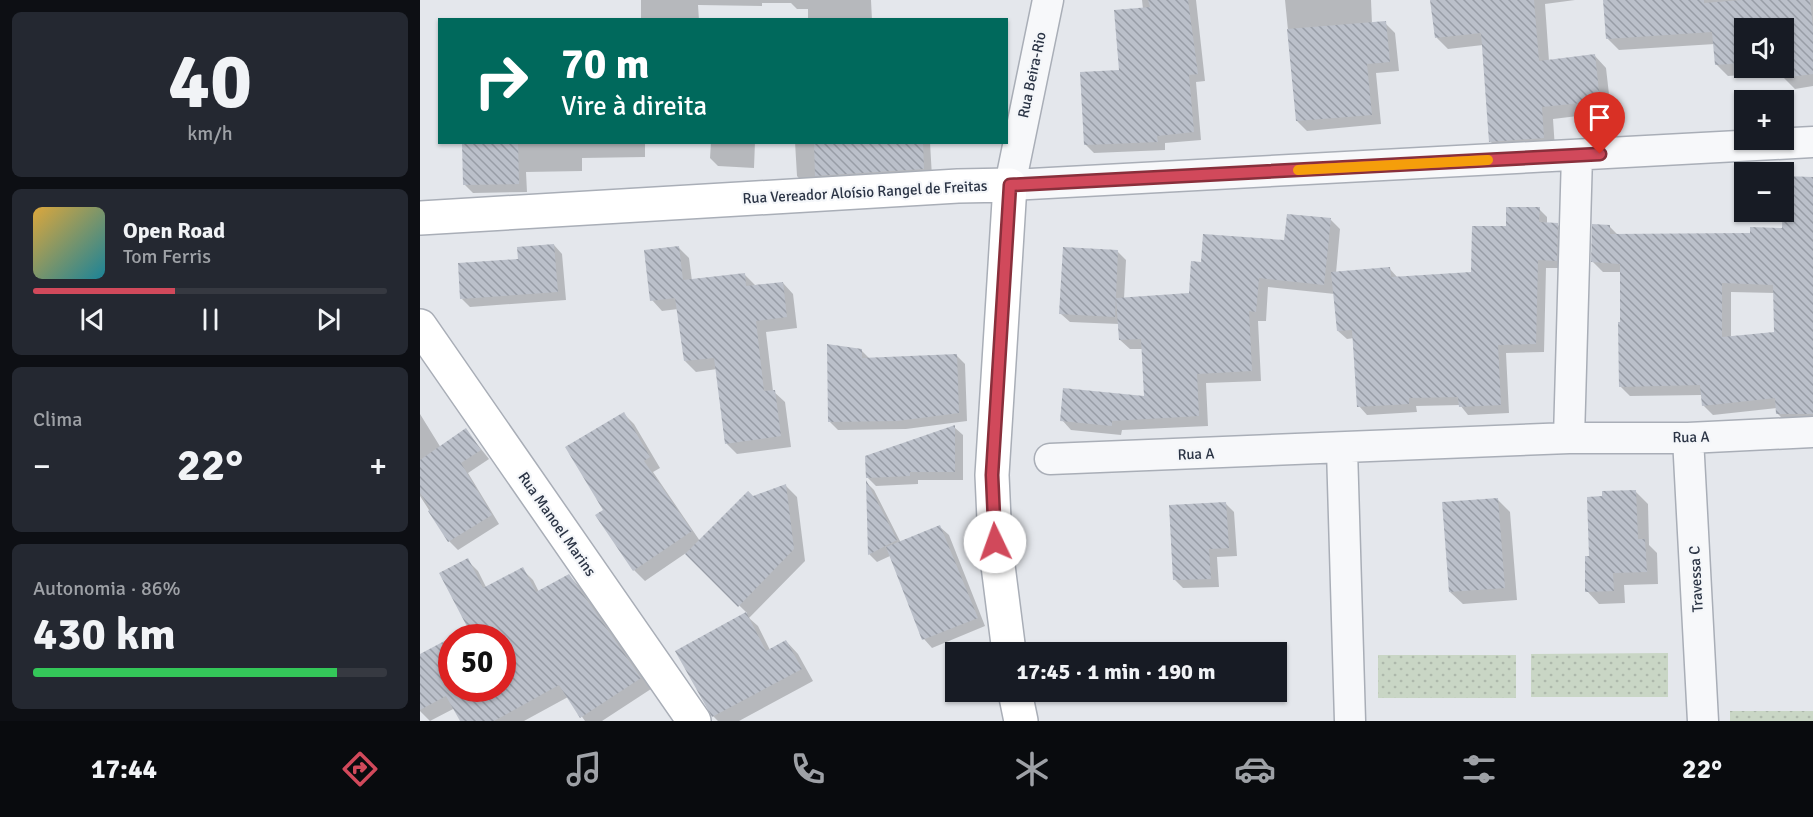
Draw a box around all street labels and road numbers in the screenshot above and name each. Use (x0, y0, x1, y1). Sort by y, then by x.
street label: Rua Beira-Rio (1014, 30, 1050, 120)
street label: Rua Vereador Aloísio Rangel de Freitas (742, 177, 988, 207)
street label: Rua A (1672, 428, 1710, 446)
street label: Rua A (1177, 444, 1215, 464)
street label: Rua Manoel Marins (514, 468, 600, 580)
street label: Travessa C (1685, 545, 1707, 613)

